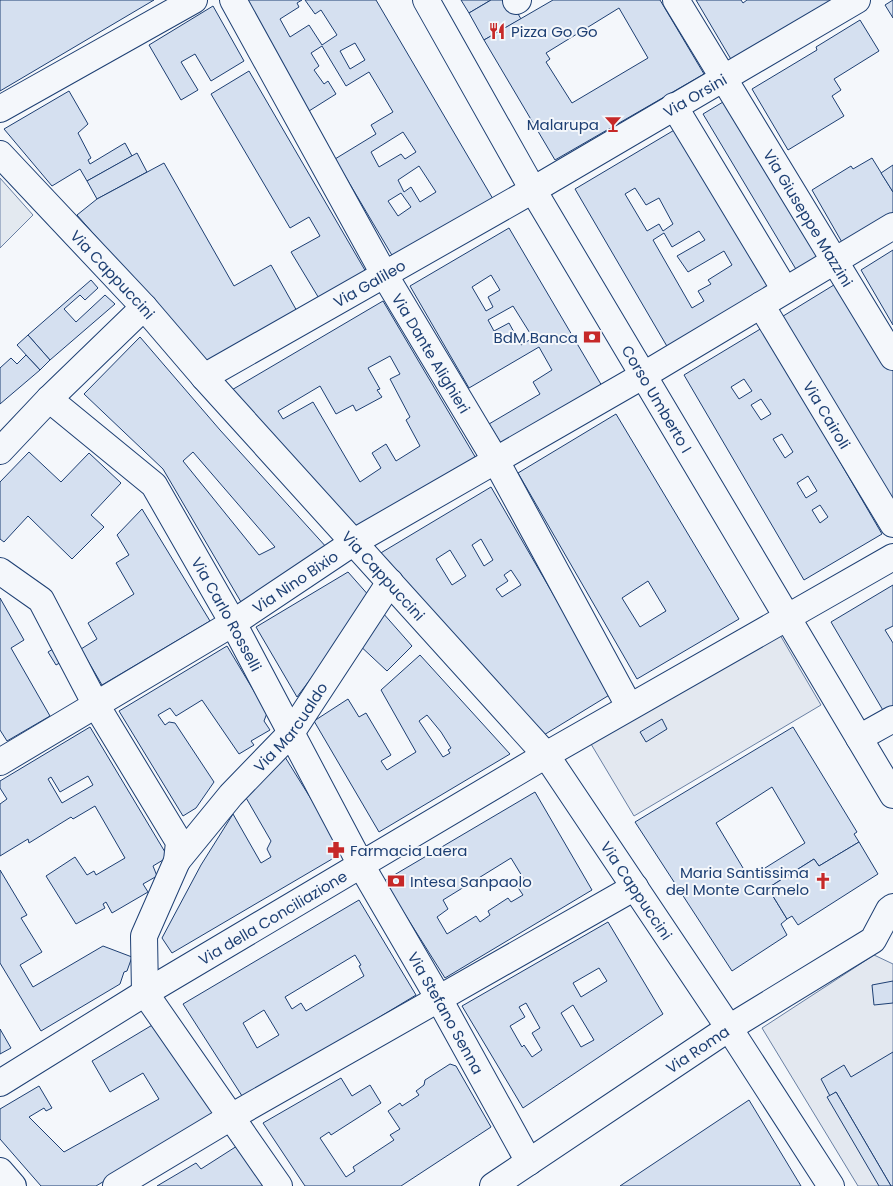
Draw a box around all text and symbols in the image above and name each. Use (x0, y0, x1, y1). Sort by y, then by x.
restaurant icon: Pizza Go Go (487, 21, 507, 41)
place label: Pizza Go Go (511, 21, 598, 42)
street label: Via Orsini (659, 68, 730, 122)
place label: Malarupa (527, 114, 599, 135)
bar icon: Malarupa (603, 114, 623, 134)
street label: Via Giuseppe Mazzini (759, 145, 858, 291)
street label: Via Cappuccini (66, 225, 160, 323)
street label: Via Galileo (329, 254, 409, 312)
street label: Via Dante Alighieri (387, 289, 475, 417)
place label: BdM Banca (494, 327, 578, 348)
bank icon: BdM Banca (582, 327, 602, 347)
street label: Corso Umberto I (617, 341, 697, 456)
street label: Via Cairoli (798, 377, 856, 453)
street label: Via Cappuccini (337, 526, 430, 625)
street label: Via Nino Bixio (248, 545, 342, 618)
street label: Via Carlo Rosselli (187, 553, 267, 675)
street label: Via Marcualdo (249, 678, 332, 776)
street label: Via Cappuccini (596, 837, 677, 944)
pharmacy icon: Farmacia Laera (326, 840, 346, 860)
place label: Farmacia Laera (350, 840, 467, 861)
place label: Maria Santissima del Monte Carmelo (666, 862, 809, 900)
street label: Via della Conciliazione (194, 865, 351, 970)
bank icon: Intesa Sanpaolo (386, 871, 406, 891)
place label: Intesa Sanpaolo (410, 871, 532, 892)
church icon: Maria Santissima del Monte Carmelo (813, 871, 833, 891)
street label: Via Stefano Senna (403, 948, 489, 1078)
street label: Via Roma (662, 1020, 733, 1078)

